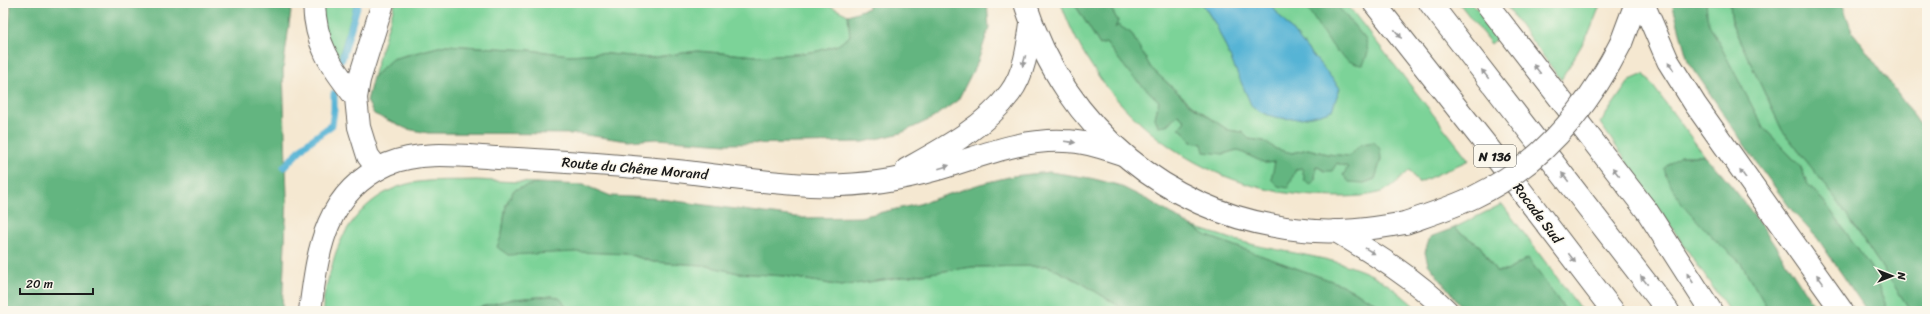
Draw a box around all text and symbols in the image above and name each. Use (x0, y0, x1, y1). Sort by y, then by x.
one-way arrow (1394, 28, 1402, 39)
one-way arrow (1021, 55, 1027, 67)
one-way arrow (1667, 61, 1675, 71)
one-way arrow (1532, 63, 1541, 74)
one-way arrow (1481, 69, 1490, 80)
one-way arrow (1064, 138, 1076, 145)
road number: N 136 (1474, 145, 1516, 167)
street label: Route du Chêne Morand (561, 150, 711, 187)
one-way arrow (938, 164, 950, 170)
one-way arrow (1612, 166, 1620, 177)
one-way arrow (1739, 168, 1747, 179)
one-way arrow (1561, 172, 1569, 182)
street label: Rocade Sud (1506, 177, 1570, 250)
one-way arrow (1364, 248, 1376, 255)
one-way arrow (1568, 252, 1577, 263)
north arrow (1872, 256, 1912, 296)
scale bar (20, 270, 93, 296)
text: N (1892, 271, 1911, 280)
text: 20 m (26, 273, 53, 295)
one-way arrow (1686, 273, 1694, 283)
one-way arrow (1816, 273, 1824, 284)
one-way arrow (1640, 275, 1648, 286)

